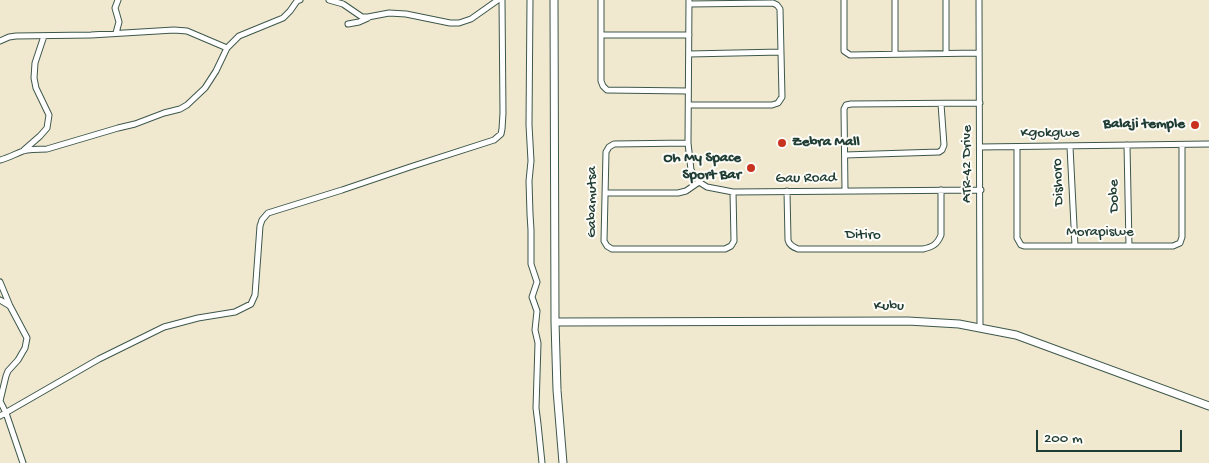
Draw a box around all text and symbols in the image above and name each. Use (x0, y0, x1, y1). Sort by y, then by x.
place label: Balaji temple (1103, 116, 1185, 134)
marker: Balaji temple (1189, 119, 1201, 131)
street label: ATR-42 Drive (959, 125, 977, 203)
street label: Kgokgwe (1020, 125, 1080, 143)
place label: Zebra Mall (792, 134, 860, 152)
marker: Zebra Mall (776, 137, 788, 149)
place label: Oh My Space Sport Bar (664, 150, 741, 185)
street label: Dishoro (1049, 158, 1069, 206)
marker: Oh My Space Sport Bar (745, 162, 757, 174)
street label: Gabamutsa (584, 166, 602, 238)
street label: Gau Road (775, 169, 837, 189)
street label: Dobe (1106, 179, 1124, 213)
street label: Morapiswe (1066, 224, 1134, 242)
street label: Ditiro (845, 227, 881, 245)
street label: Kubu (874, 298, 904, 316)
scale bar (1039, 420, 1185, 452)
text: 200 m (1044, 430, 1083, 448)

